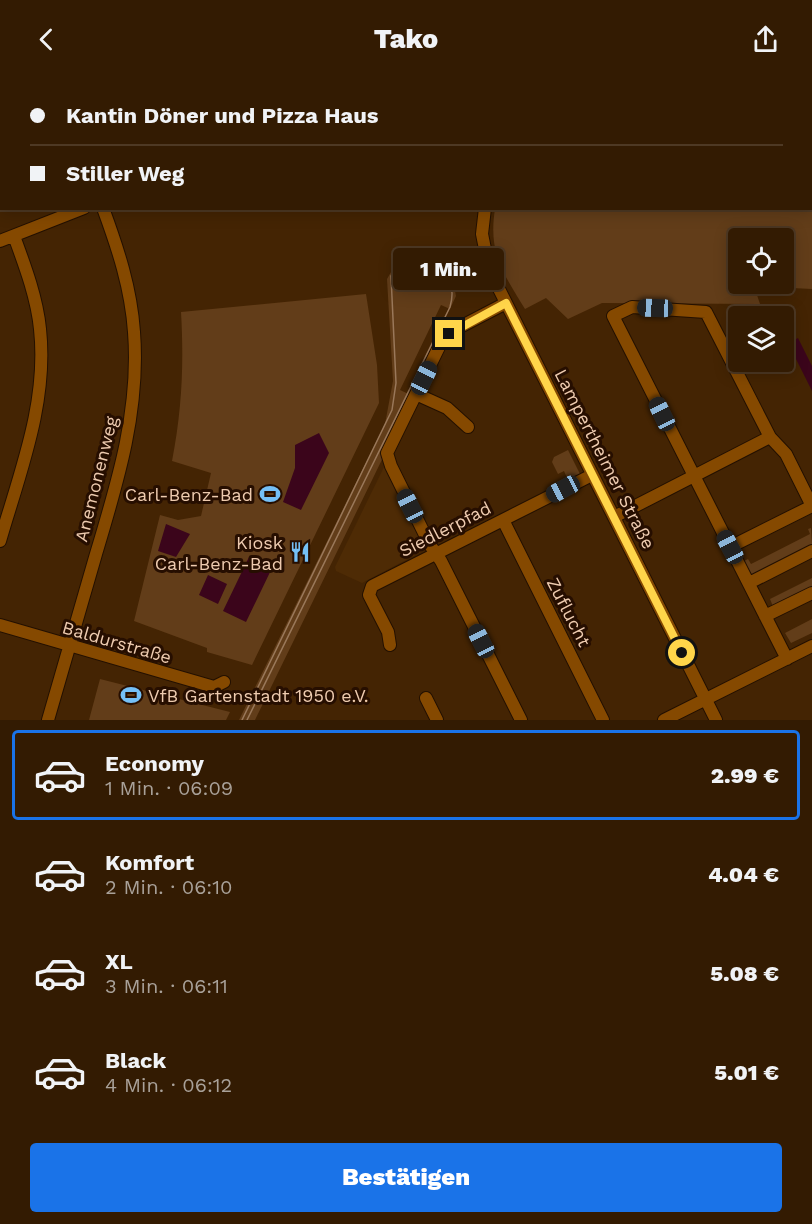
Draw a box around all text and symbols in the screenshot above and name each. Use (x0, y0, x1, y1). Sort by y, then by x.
icon: back (30, 23, 63, 56)
text: Tako (374, 23, 438, 55)
icon: share (749, 23, 782, 56)
text: Kantin Döner und Pizza Haus (66, 103, 379, 128)
text: Stiller Weg (66, 161, 184, 186)
map controls (728, 228, 794, 372)
button: locate (728, 228, 794, 294)
callout: 1 Min. (394, 247, 504, 289)
text: 1 Min. (420, 257, 477, 281)
car (637, 298, 673, 318)
button: layers (728, 306, 794, 372)
route end (435, 320, 462, 347)
car (408, 358, 440, 398)
street label: Lampertheimer Straße (550, 366, 660, 552)
car (646, 394, 678, 434)
street label: Anemonenweg (70, 414, 122, 544)
car (543, 473, 583, 505)
sports icon: Carl-Benz-Bad (258, 482, 282, 506)
place label: Carl-Benz-Bad (125, 484, 253, 505)
car (394, 486, 426, 526)
street label: Siedlerpfad (396, 497, 494, 561)
car (714, 527, 746, 567)
place label: Kiosk Carl-Benz-Bad (155, 532, 283, 574)
restaurant icon: Kiosk Carl-Benz-Bad (288, 540, 312, 564)
street label: Zuflucht (543, 574, 595, 650)
street label: Baldurstraße (60, 616, 174, 668)
car (465, 621, 497, 661)
route start (668, 639, 695, 666)
sports icon: VfB Gartenstadt 1950 e.V. (119, 683, 143, 707)
place label: VfB Gartenstadt 1950 e.V. (148, 685, 369, 706)
icon: car (33, 748, 87, 802)
text: Economy (105, 751, 204, 776)
text: 2.99 € (711, 763, 779, 788)
text: 1 Min. · 06:09 (105, 776, 233, 800)
icon: car (33, 847, 87, 901)
text: Komfort (105, 850, 194, 875)
text: 4.04 € (708, 862, 779, 887)
text: 2 Min. · 06:10 (105, 875, 233, 899)
icon: car (33, 946, 87, 1000)
text: XL (105, 949, 133, 974)
text: 5.08 € (710, 961, 779, 986)
text: 3 Min. · 06:11 (105, 974, 228, 998)
icon: car (33, 1045, 87, 1099)
text: Black (105, 1048, 166, 1073)
text: 5.01 € (714, 1060, 779, 1085)
text: 4 Min. · 06:12 (105, 1073, 232, 1097)
button: Bestätigen (30, 1143, 782, 1212)

